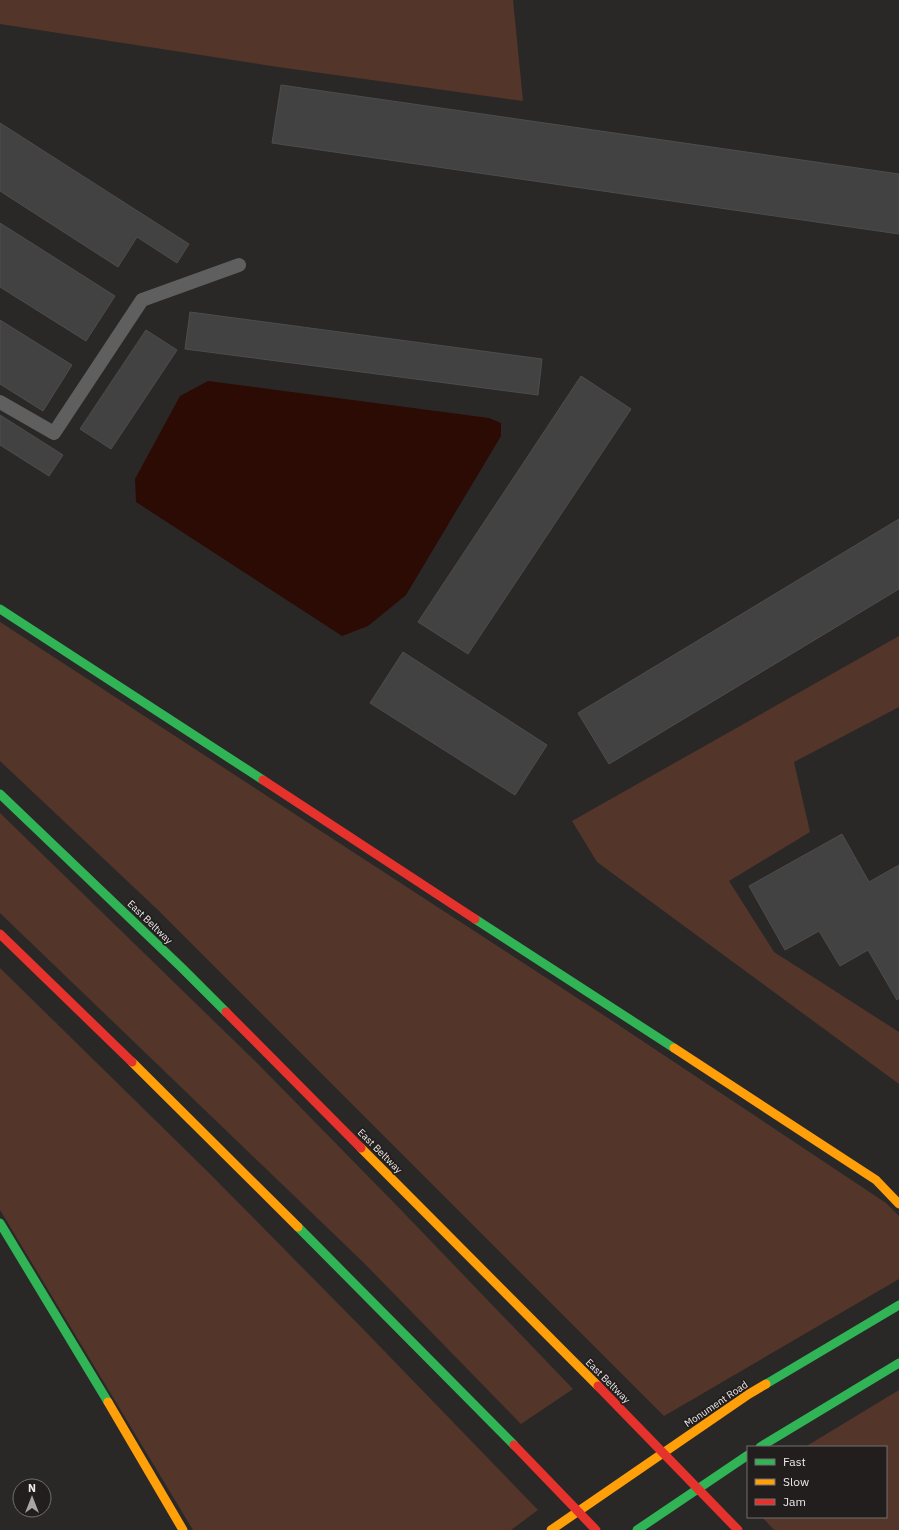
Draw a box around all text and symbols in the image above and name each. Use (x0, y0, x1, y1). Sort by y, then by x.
street label: East Beltway (125, 897, 175, 947)
street label: East Beltway (355, 1126, 405, 1176)
street label: East Beltway (583, 1356, 633, 1406)
street label: Monument Road (682, 1378, 750, 1430)
legend (747, 1446, 887, 1518)
text: Fast (783, 1454, 806, 1469)
text: Slow (783, 1474, 809, 1489)
north arrow (12, 1478, 52, 1518)
text: N (28, 1481, 36, 1495)
text: Jam (783, 1494, 806, 1509)

